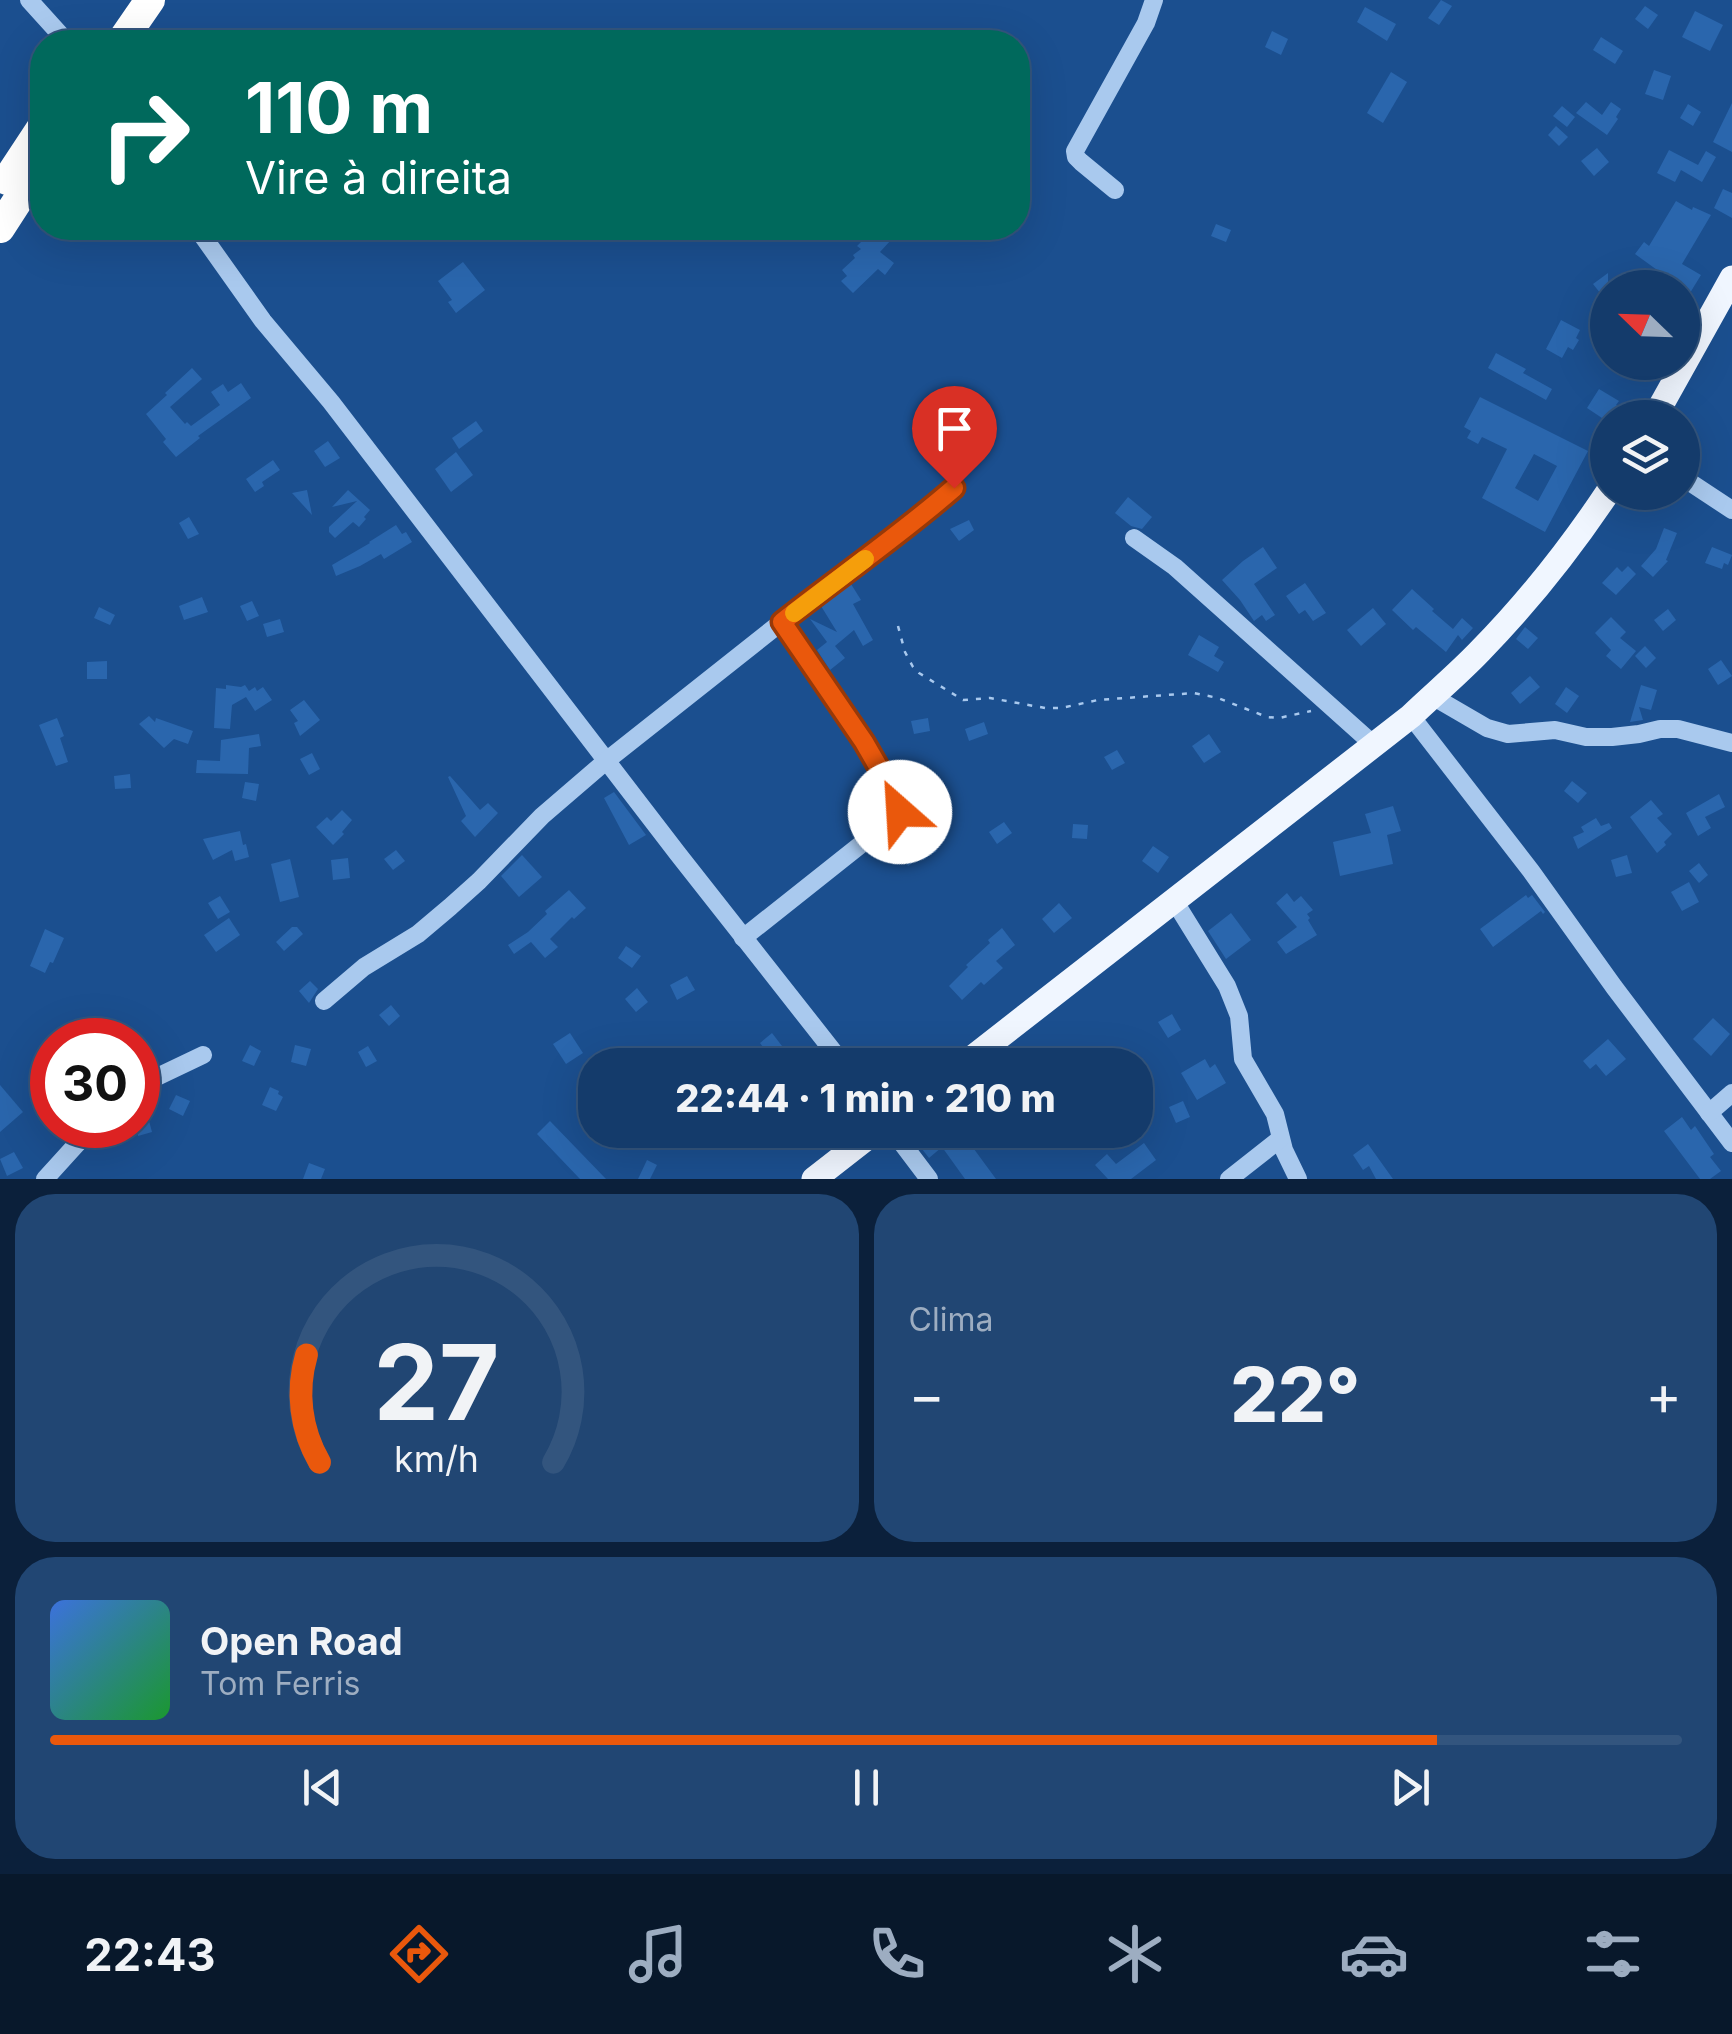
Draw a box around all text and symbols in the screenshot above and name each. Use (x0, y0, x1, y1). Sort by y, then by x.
text: 110 m (245, 65, 433, 150)
icon: right (80, 70, 210, 200)
text: Vire à direita (245, 150, 512, 205)
north arrow (1590, 270, 1700, 380)
map controls (1590, 270, 1700, 510)
pin (912, 386, 997, 489)
button: layers (1590, 400, 1700, 510)
icon: arrive (927, 401, 982, 456)
position arrow (848, 760, 952, 864)
speed limit sign: 30 (30, 1018, 160, 1148)
text: 22:44 · 1 min · 210 m (675, 1075, 1056, 1121)
text: Clima (909, 1300, 993, 1339)
text: 27 (374, 1319, 500, 1445)
text: 22° (1230, 1349, 1360, 1440)
text: − (909, 1362, 945, 1428)
text: + (1646, 1362, 1682, 1428)
text: km/h (394, 1437, 479, 1481)
text: Open Road (200, 1618, 403, 1664)
text: Tom Ferris (200, 1664, 360, 1703)
icon: previous (295, 1760, 350, 1815)
icon: pause (839, 1760, 894, 1815)
icon: next (1383, 1760, 1438, 1815)
icon: directions (384, 1919, 454, 1989)
icon: music (623, 1919, 693, 1989)
icon: phone (862, 1919, 932, 1989)
icon: climate (1100, 1919, 1170, 1989)
icon: car (1339, 1919, 1409, 1989)
icon: filters (1578, 1919, 1648, 1989)
text: 22:43 (84, 1927, 216, 1982)

